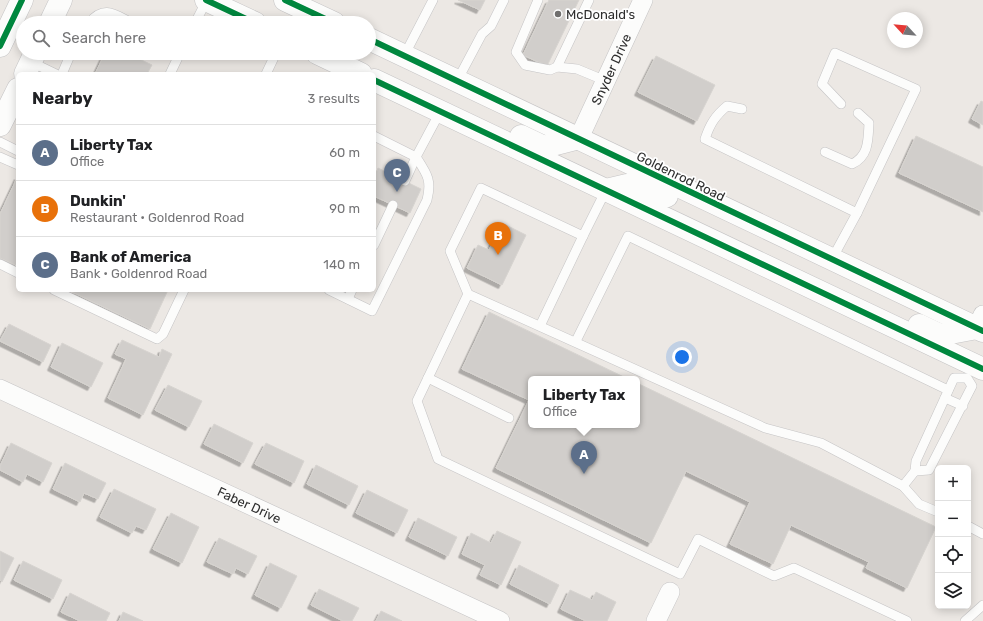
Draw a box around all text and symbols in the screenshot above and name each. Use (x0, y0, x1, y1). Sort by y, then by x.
place label: McDonald's (566, 7, 635, 22)
marker: McDonald's (553, 9, 563, 19)
north arrow (887, 12, 923, 48)
search box (16, 16, 376, 60)
icon: search (30, 27, 52, 49)
text: Search here (62, 29, 146, 47)
street label: Snyder Drive (588, 31, 634, 107)
text: Nearby (32, 88, 93, 108)
text: 3 results (308, 91, 360, 106)
text: Liberty Tax (70, 136, 153, 154)
text: A (40, 145, 50, 160)
text: 60 m (329, 145, 360, 160)
street label: Goldenrod Road (634, 149, 727, 204)
text: Office (70, 154, 104, 169)
pin: C (384, 159, 410, 192)
text: Dunkin' (70, 192, 126, 210)
text: B (40, 201, 50, 216)
text: 90 m (329, 201, 360, 216)
text: Restaurant · Goldenrod Road (70, 210, 244, 225)
pin: B (485, 222, 511, 255)
text: Bank of America (70, 248, 191, 266)
text: C (40, 257, 50, 272)
text: 140 m (323, 257, 360, 272)
text: Bank · Goldenrod Road (70, 266, 207, 281)
your location (672, 347, 692, 367)
popup (528, 376, 640, 428)
text: Liberty Tax (543, 386, 625, 404)
text: Office (543, 404, 577, 419)
pin: A (571, 441, 597, 474)
map controls (935, 465, 971, 609)
button: + (935, 465, 971, 501)
street label: Faber Drive (215, 484, 284, 526)
button: − (935, 501, 971, 537)
button: locate (935, 537, 971, 573)
button: layers (935, 573, 971, 609)

